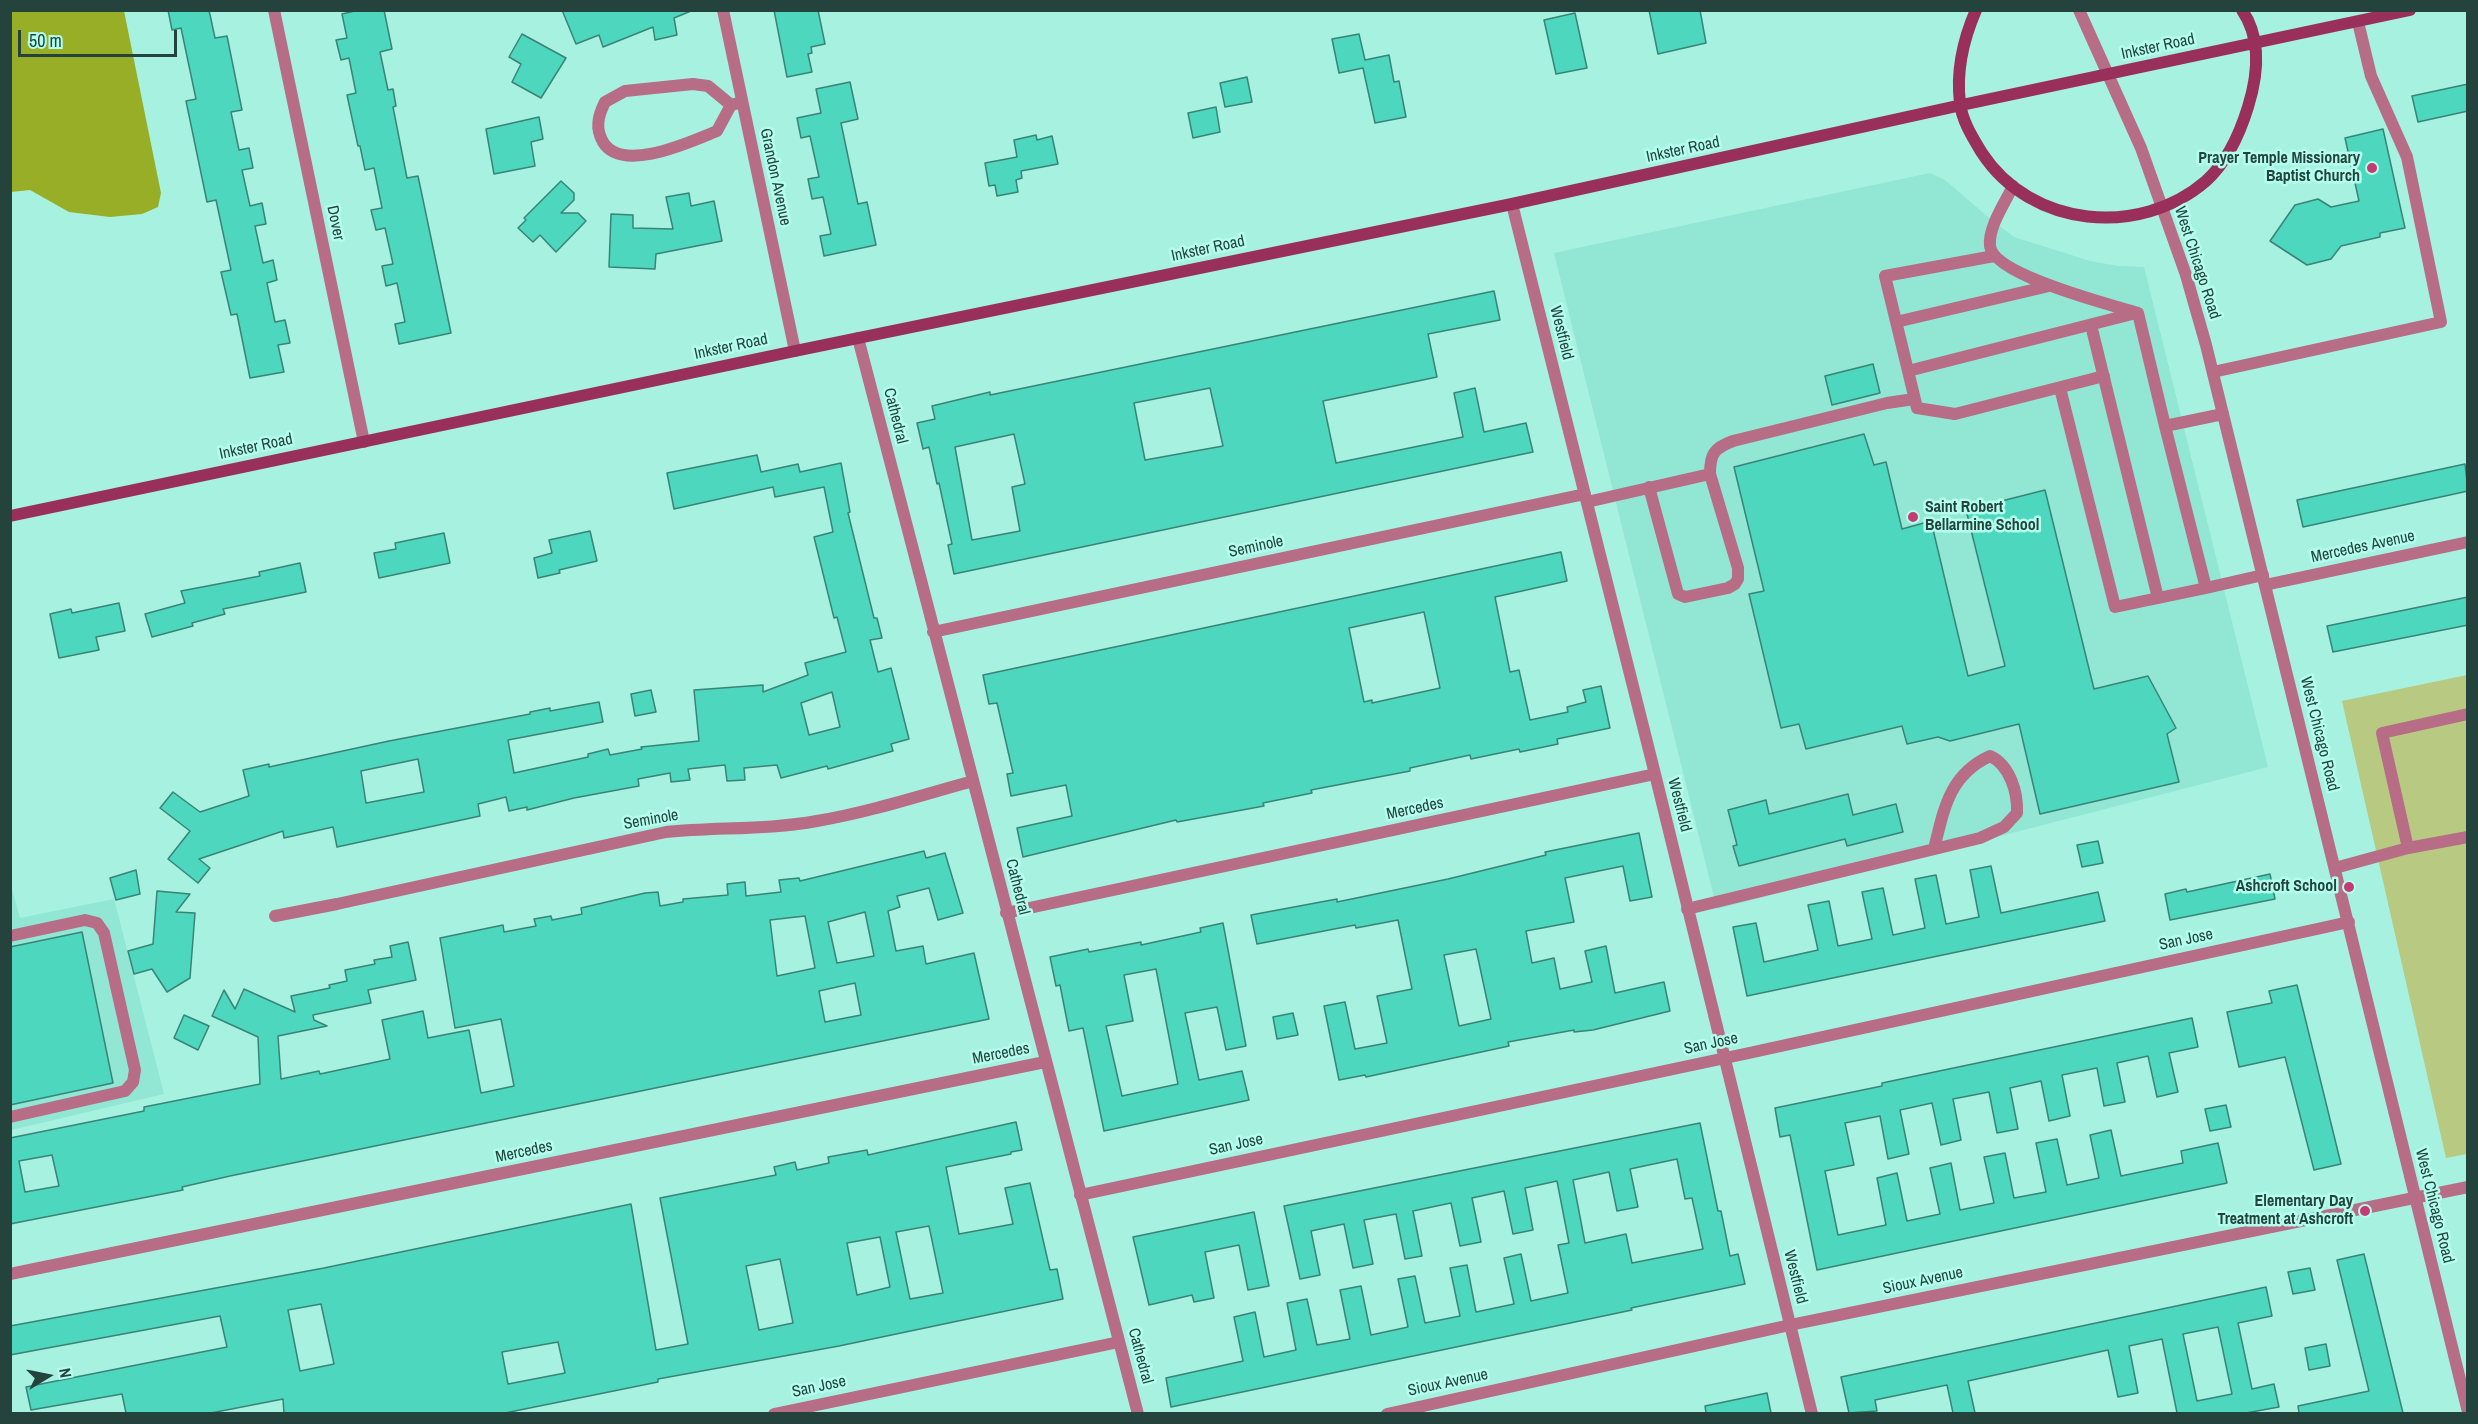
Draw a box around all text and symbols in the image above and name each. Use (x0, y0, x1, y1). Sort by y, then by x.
scale bar (21, 18, 180, 56)
text: 50 m (29, 28, 62, 53)
street label: Inkster Road (2120, 30, 2196, 64)
street label: Grandon Avenue (755, 127, 795, 227)
street label: Inkster Road (1645, 133, 1721, 167)
place label: Prayer Temple Missionary Baptist Church (2198, 149, 2360, 187)
marker: Prayer Temple Missionary Baptist Church (2365, 161, 2379, 175)
street label: Dover (322, 204, 348, 242)
street label: West Chicago Road (2170, 204, 2224, 322)
street label: Inkster Road (1170, 232, 1246, 266)
street label: Westfield (1545, 304, 1577, 362)
street label: Inkster Road (693, 330, 769, 364)
street label: Cathedral (879, 386, 911, 446)
street label: Inkster Road (218, 430, 294, 464)
place label: Saint Robert Bellarmine School (1925, 498, 2039, 536)
marker: Saint Robert Bellarmine School (1906, 510, 1920, 524)
street label: Mercedes Avenue (2309, 527, 2417, 567)
street label: Seminole (1227, 532, 1285, 562)
street label: West Chicago Road (2296, 675, 2342, 793)
street label: Westfield (1663, 776, 1695, 834)
street label: Mercedes (1385, 794, 1445, 824)
street label: Seminole (622, 806, 680, 834)
street label: Cathedral (1001, 857, 1033, 917)
place label: Ashcroft School (2236, 877, 2337, 897)
marker: Ashcroft School (2342, 880, 2356, 894)
street label: San Jose (2157, 925, 2215, 955)
street label: San Jose (1682, 1029, 1740, 1059)
street label: Mercedes (971, 1039, 1031, 1069)
street label: San Jose (1207, 1130, 1265, 1160)
street label: Mercedes (494, 1137, 554, 1167)
street label: West Chicago Road (2411, 1147, 2457, 1265)
place label: Elementary Day Treatment at Ashcroft (2217, 1192, 2353, 1230)
marker: Elementary Day Treatment at Ashcroft (2358, 1204, 2372, 1218)
street label: Westfield (1779, 1248, 1811, 1306)
street label: Sioux Avenue (1881, 1263, 1965, 1299)
street label: Cathedral (1123, 1326, 1157, 1386)
north arrow (18, 1346, 78, 1406)
street label: Sioux Avenue (1406, 1365, 1490, 1401)
text: N (54, 1366, 77, 1379)
street label: San Jose (790, 1372, 848, 1402)

